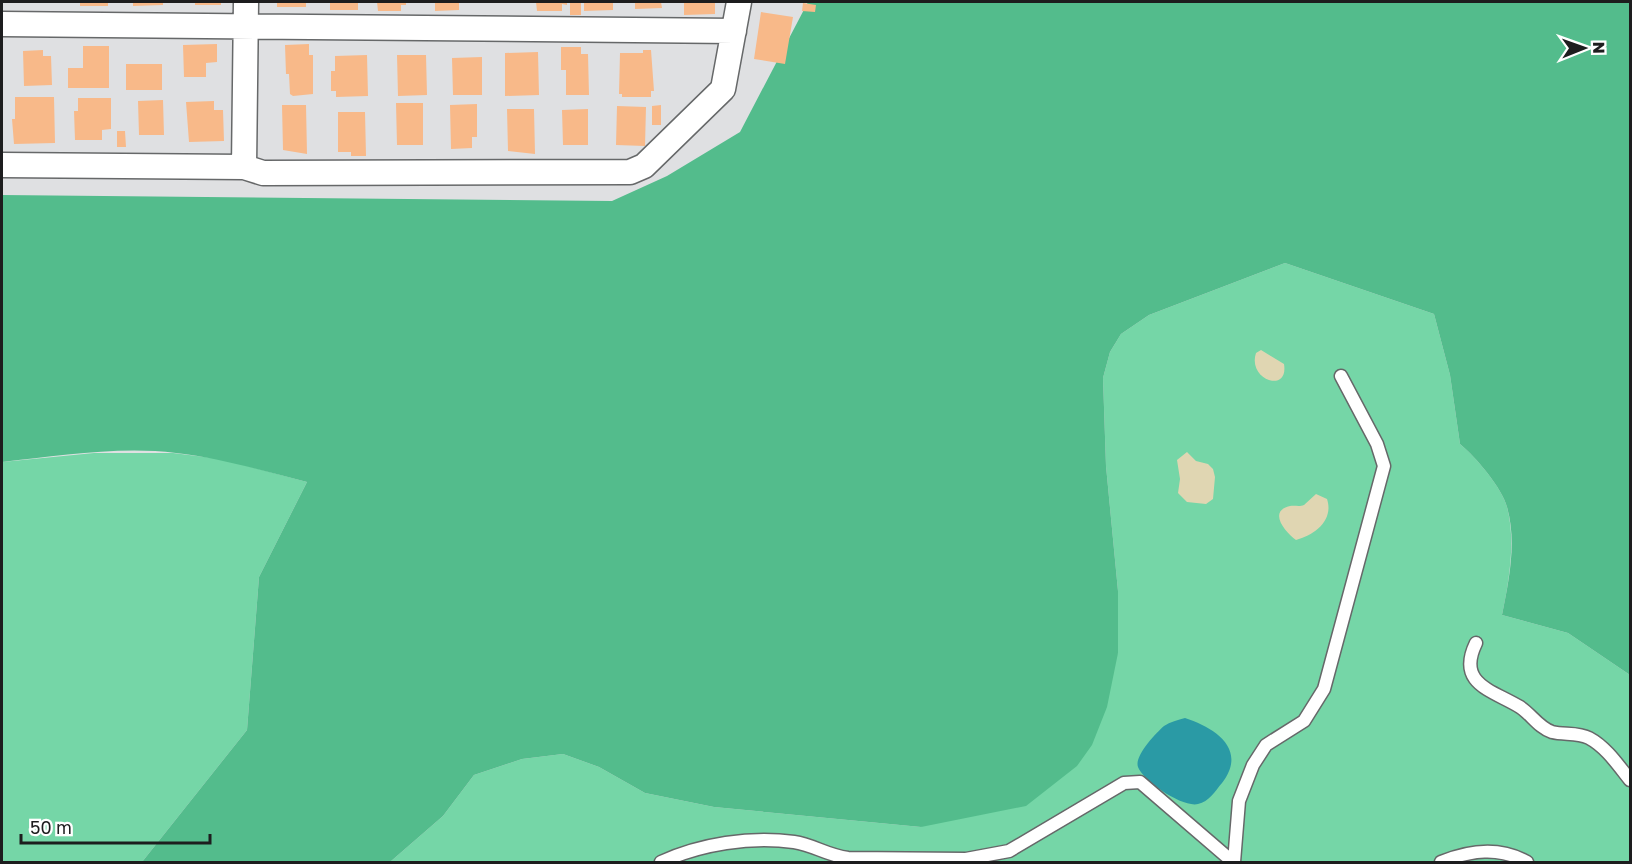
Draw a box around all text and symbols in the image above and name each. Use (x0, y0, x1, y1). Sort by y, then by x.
north arrow (1554, 18, 1614, 78)
text: N (1589, 41, 1609, 54)
scale bar (21, 807, 210, 845)
text: 50 m (30, 816, 72, 838)

